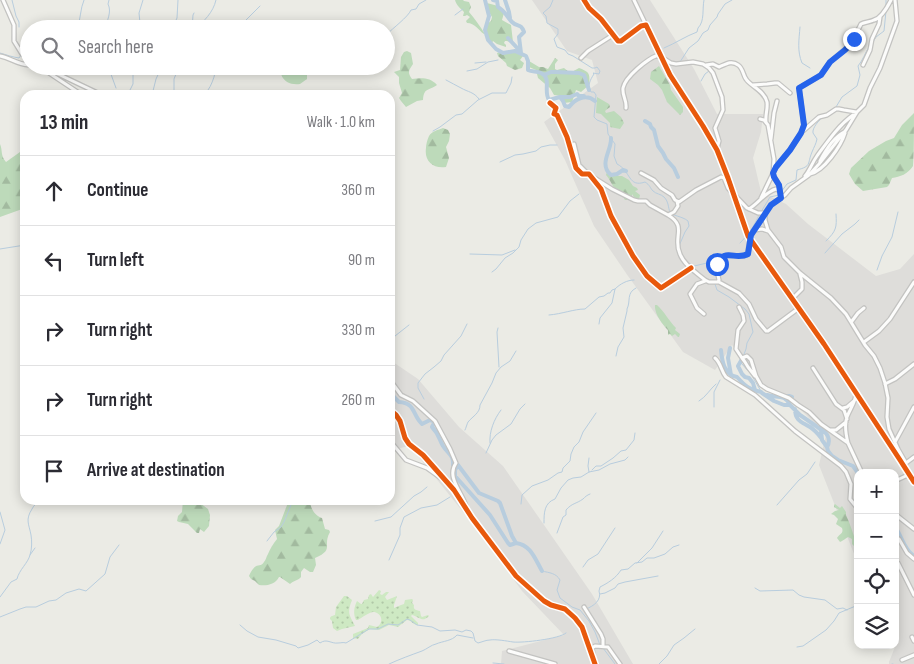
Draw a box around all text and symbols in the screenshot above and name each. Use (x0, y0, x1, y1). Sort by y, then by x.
search box (20, 20, 395, 75)
route end (843, 28, 866, 51)
icon: search (38, 34, 66, 62)
text: Search here (78, 36, 154, 59)
text: 13 min (40, 110, 88, 135)
text: Walk · 1.0 km (307, 113, 375, 132)
icon: ahead (40, 177, 68, 205)
text: Continue (87, 179, 148, 202)
text: 360 m (341, 181, 375, 200)
icon: left (40, 247, 68, 275)
text: Turn left (87, 249, 144, 272)
text: 90 m (348, 251, 375, 270)
route start (706, 253, 729, 276)
icon: right (40, 317, 68, 345)
text: Turn right (87, 319, 152, 342)
text: 330 m (342, 321, 375, 340)
icon: right (40, 387, 68, 415)
text: Turn right (87, 389, 152, 412)
text: 260 m (341, 391, 375, 410)
icon: arrive (40, 457, 68, 485)
text: Arrive at destination (87, 459, 225, 482)
map controls (854, 469, 899, 649)
button: + (854, 469, 899, 514)
button: − (854, 514, 899, 559)
button: locate (854, 559, 899, 604)
button: layers (854, 604, 899, 649)

